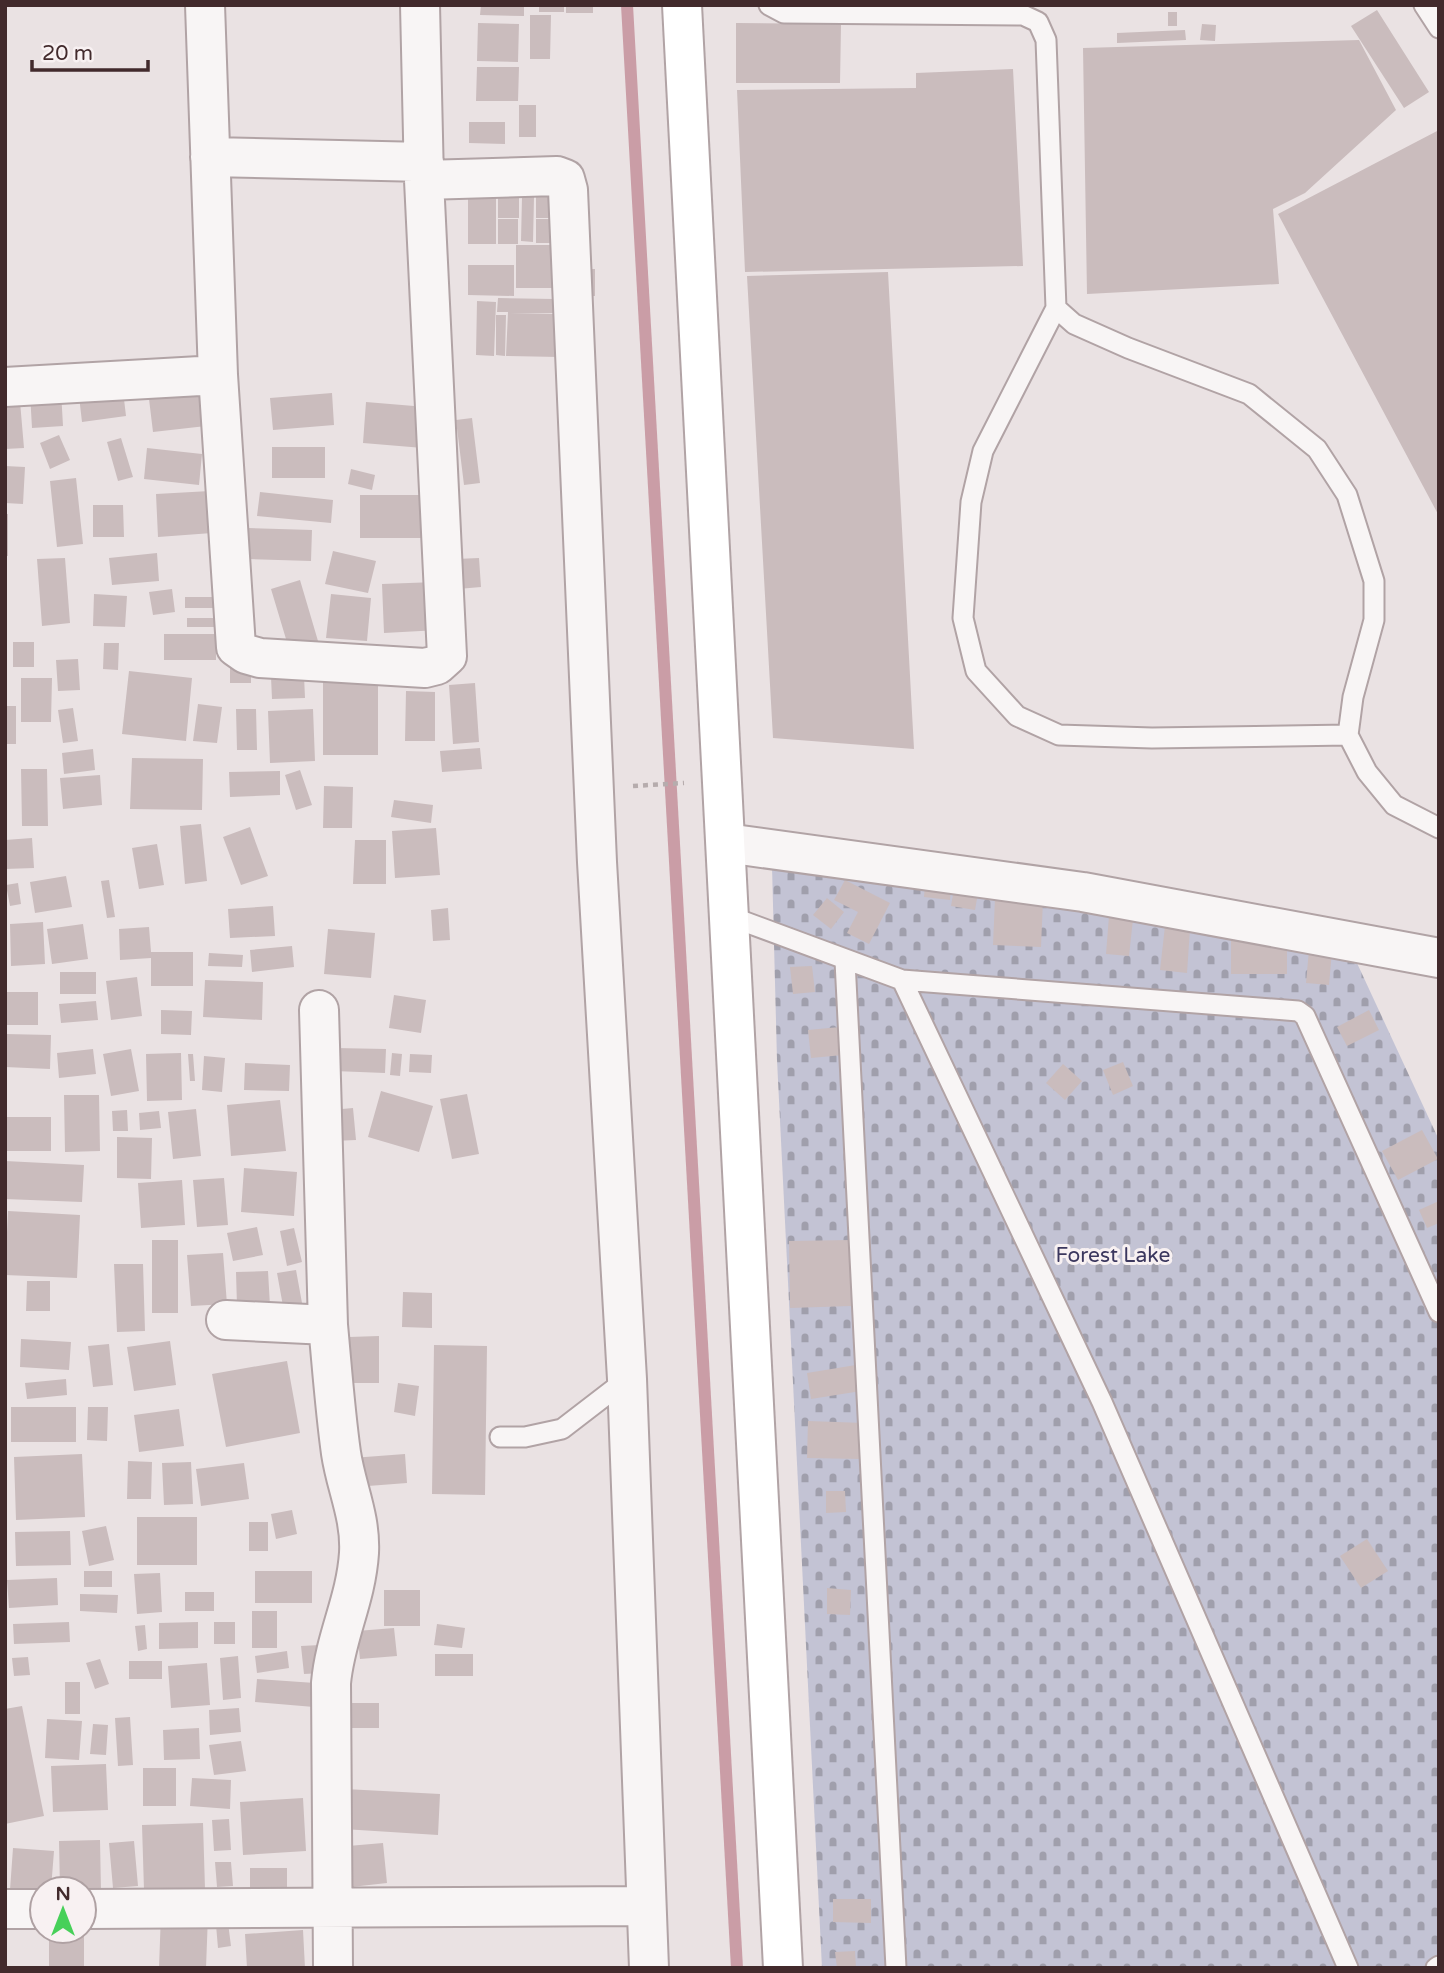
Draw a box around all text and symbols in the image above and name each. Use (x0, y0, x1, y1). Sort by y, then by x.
scale bar (32, 28, 147, 72)
text: 20 m (42, 41, 93, 66)
park label: Forest Lake (1056, 1243, 1171, 1268)
north arrow (28, 1875, 98, 1945)
text: N (55, 1883, 71, 1905)

